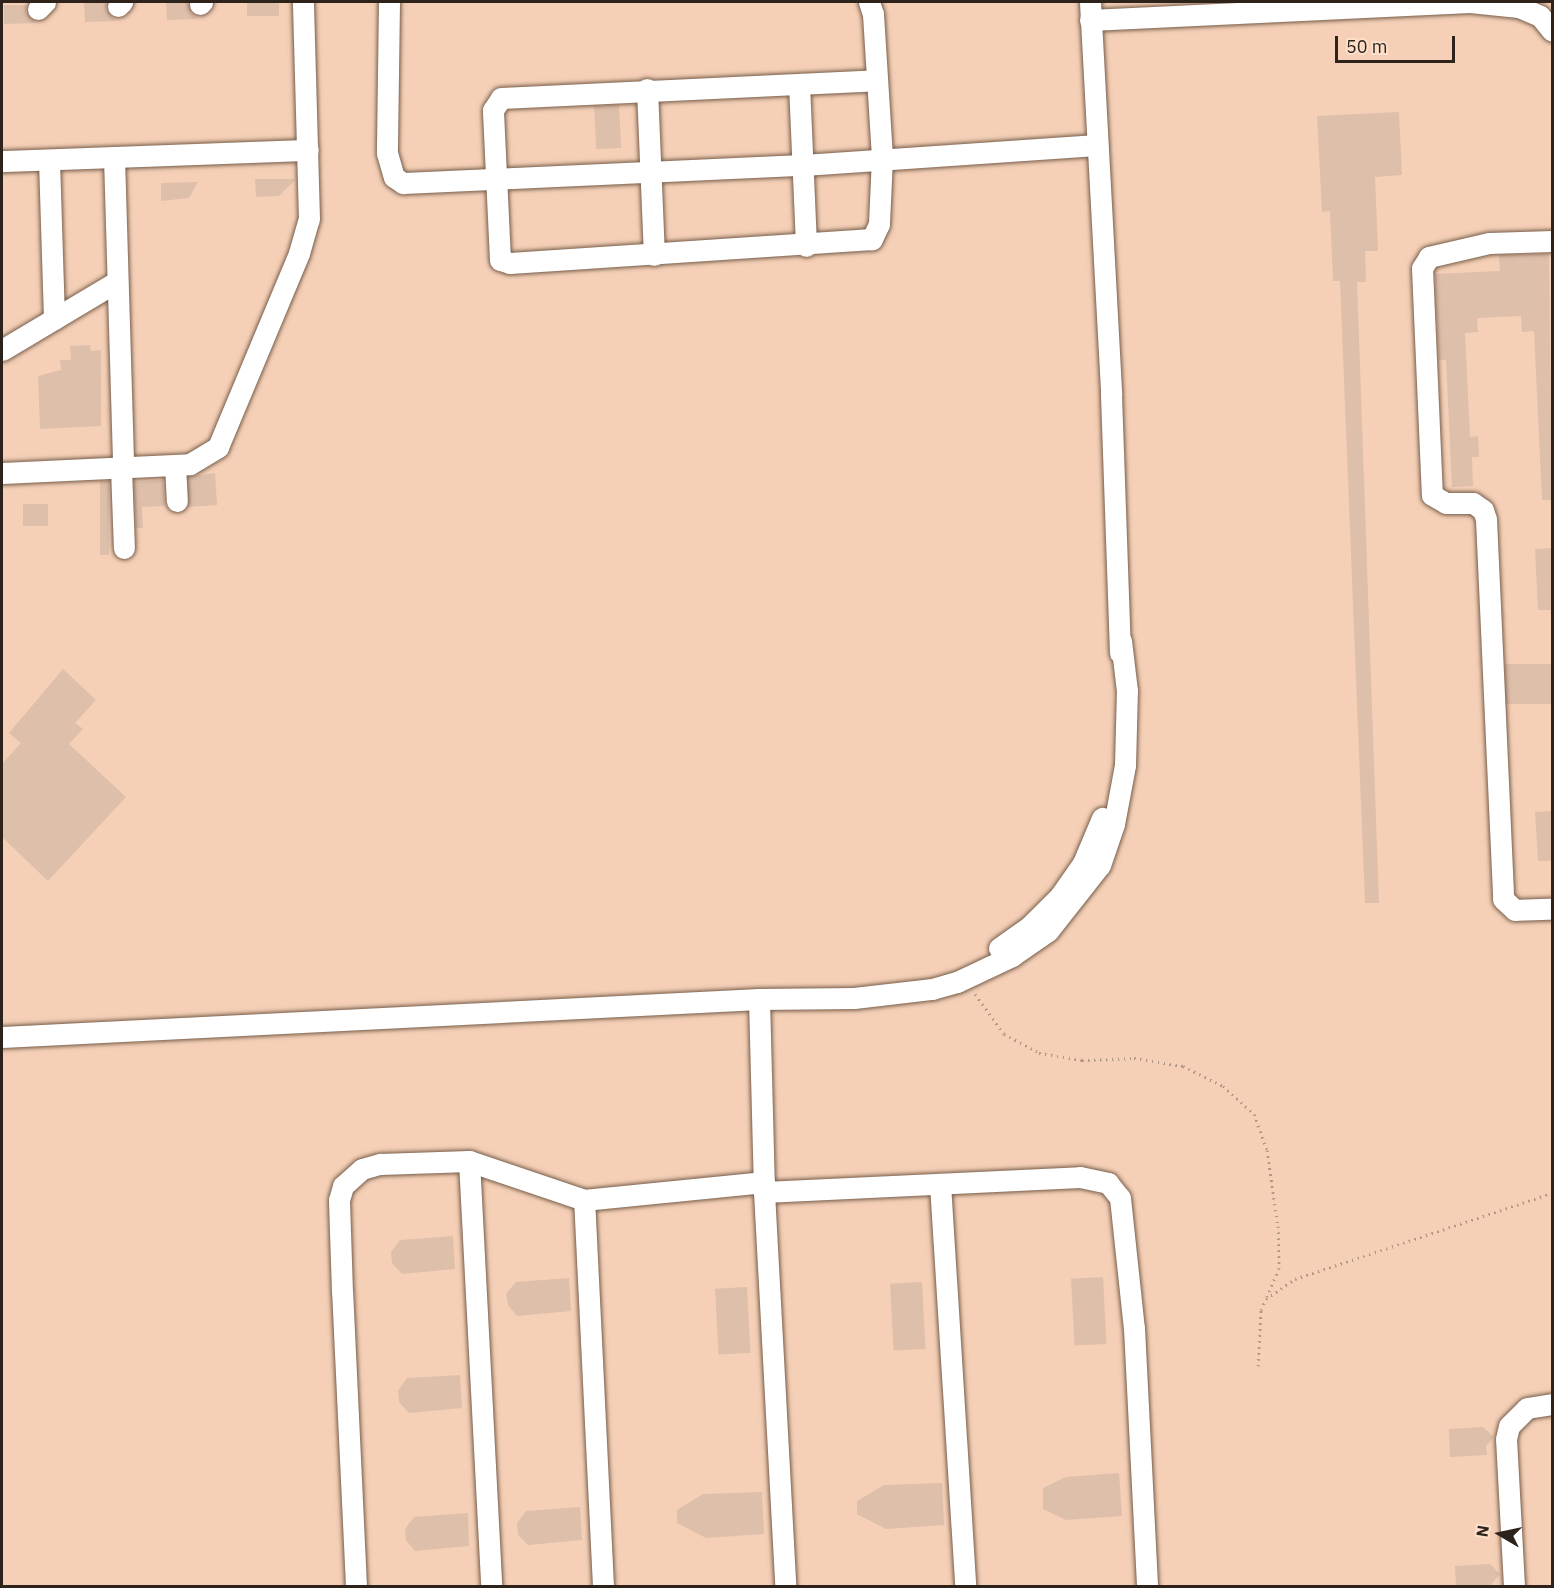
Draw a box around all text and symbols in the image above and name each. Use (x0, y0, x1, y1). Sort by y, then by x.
scale bar (1338, 24, 1458, 62)
text: 50 m (1346, 35, 1388, 58)
north arrow (1470, 1504, 1530, 1564)
text: N (1471, 1524, 1493, 1538)

